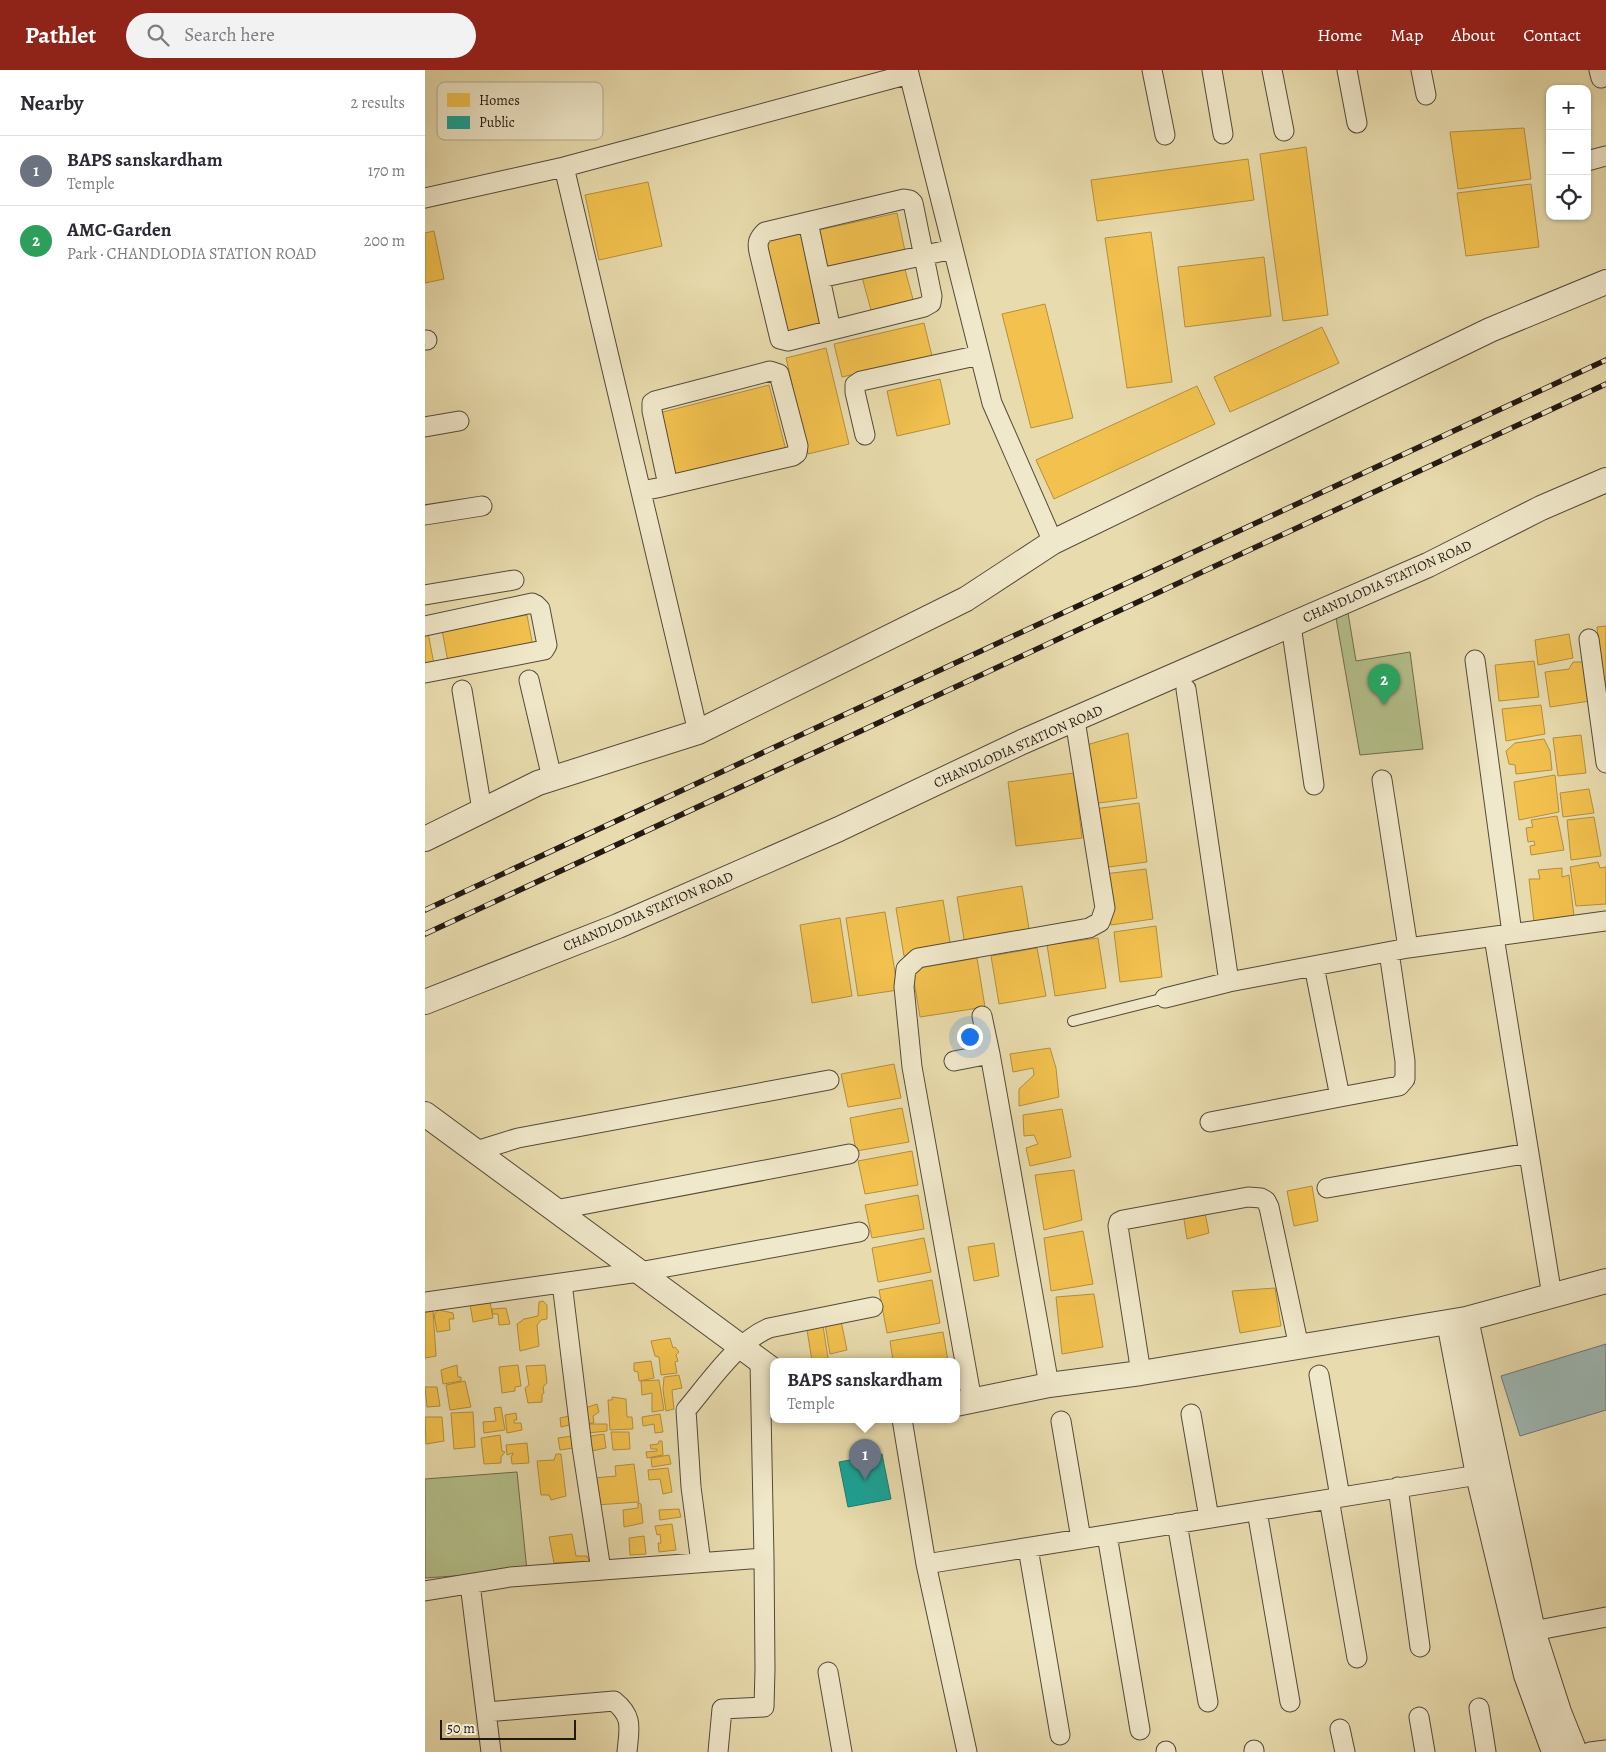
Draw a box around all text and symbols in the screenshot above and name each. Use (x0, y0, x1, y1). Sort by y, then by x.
search box (126, 13, 476, 58)
text: Pathlet (25, 19, 96, 51)
icon: search (144, 21, 172, 49)
text: Search here (184, 22, 275, 48)
text: Home (1317, 23, 1362, 47)
text: Map (1390, 23, 1423, 47)
text: About (1451, 23, 1495, 47)
text: Contact (1523, 23, 1581, 47)
legend (437, 82, 603, 140)
map controls (1546, 85, 1591, 220)
button: + (1546, 85, 1591, 130)
text: Nearby (20, 89, 83, 117)
text: Homes (479, 91, 520, 110)
text: 2 results (350, 92, 405, 114)
text: Public (479, 113, 515, 132)
button: − (1546, 130, 1591, 175)
text: BAPS sanskardham (67, 147, 223, 173)
text: 1 (33, 160, 39, 182)
text: 170 m (368, 160, 405, 182)
text: Temple (67, 173, 115, 195)
button: locate (1546, 175, 1591, 220)
text: AMC-Garden (67, 217, 171, 243)
text: 2 (32, 230, 40, 252)
text: 200 m (364, 230, 405, 252)
text: Park · CHANDLODIA STATION ROAD (67, 243, 316, 265)
street label: CHANDLODIA STATION ROAD (1300, 535, 1475, 627)
pin: 2 (1368, 664, 1400, 705)
street label: CHANDLODIA STATION ROAD (931, 700, 1106, 792)
street label: CHANDLODIA STATION ROAD (560, 867, 737, 956)
your location (957, 1024, 983, 1050)
popup (770, 1358, 960, 1423)
text: BAPS sanskardham (787, 1367, 943, 1393)
text: Temple (787, 1393, 835, 1415)
pin: 1 (849, 1439, 881, 1480)
scale bar (440, 1717, 576, 1740)
text: 50 m (447, 1719, 475, 1738)

